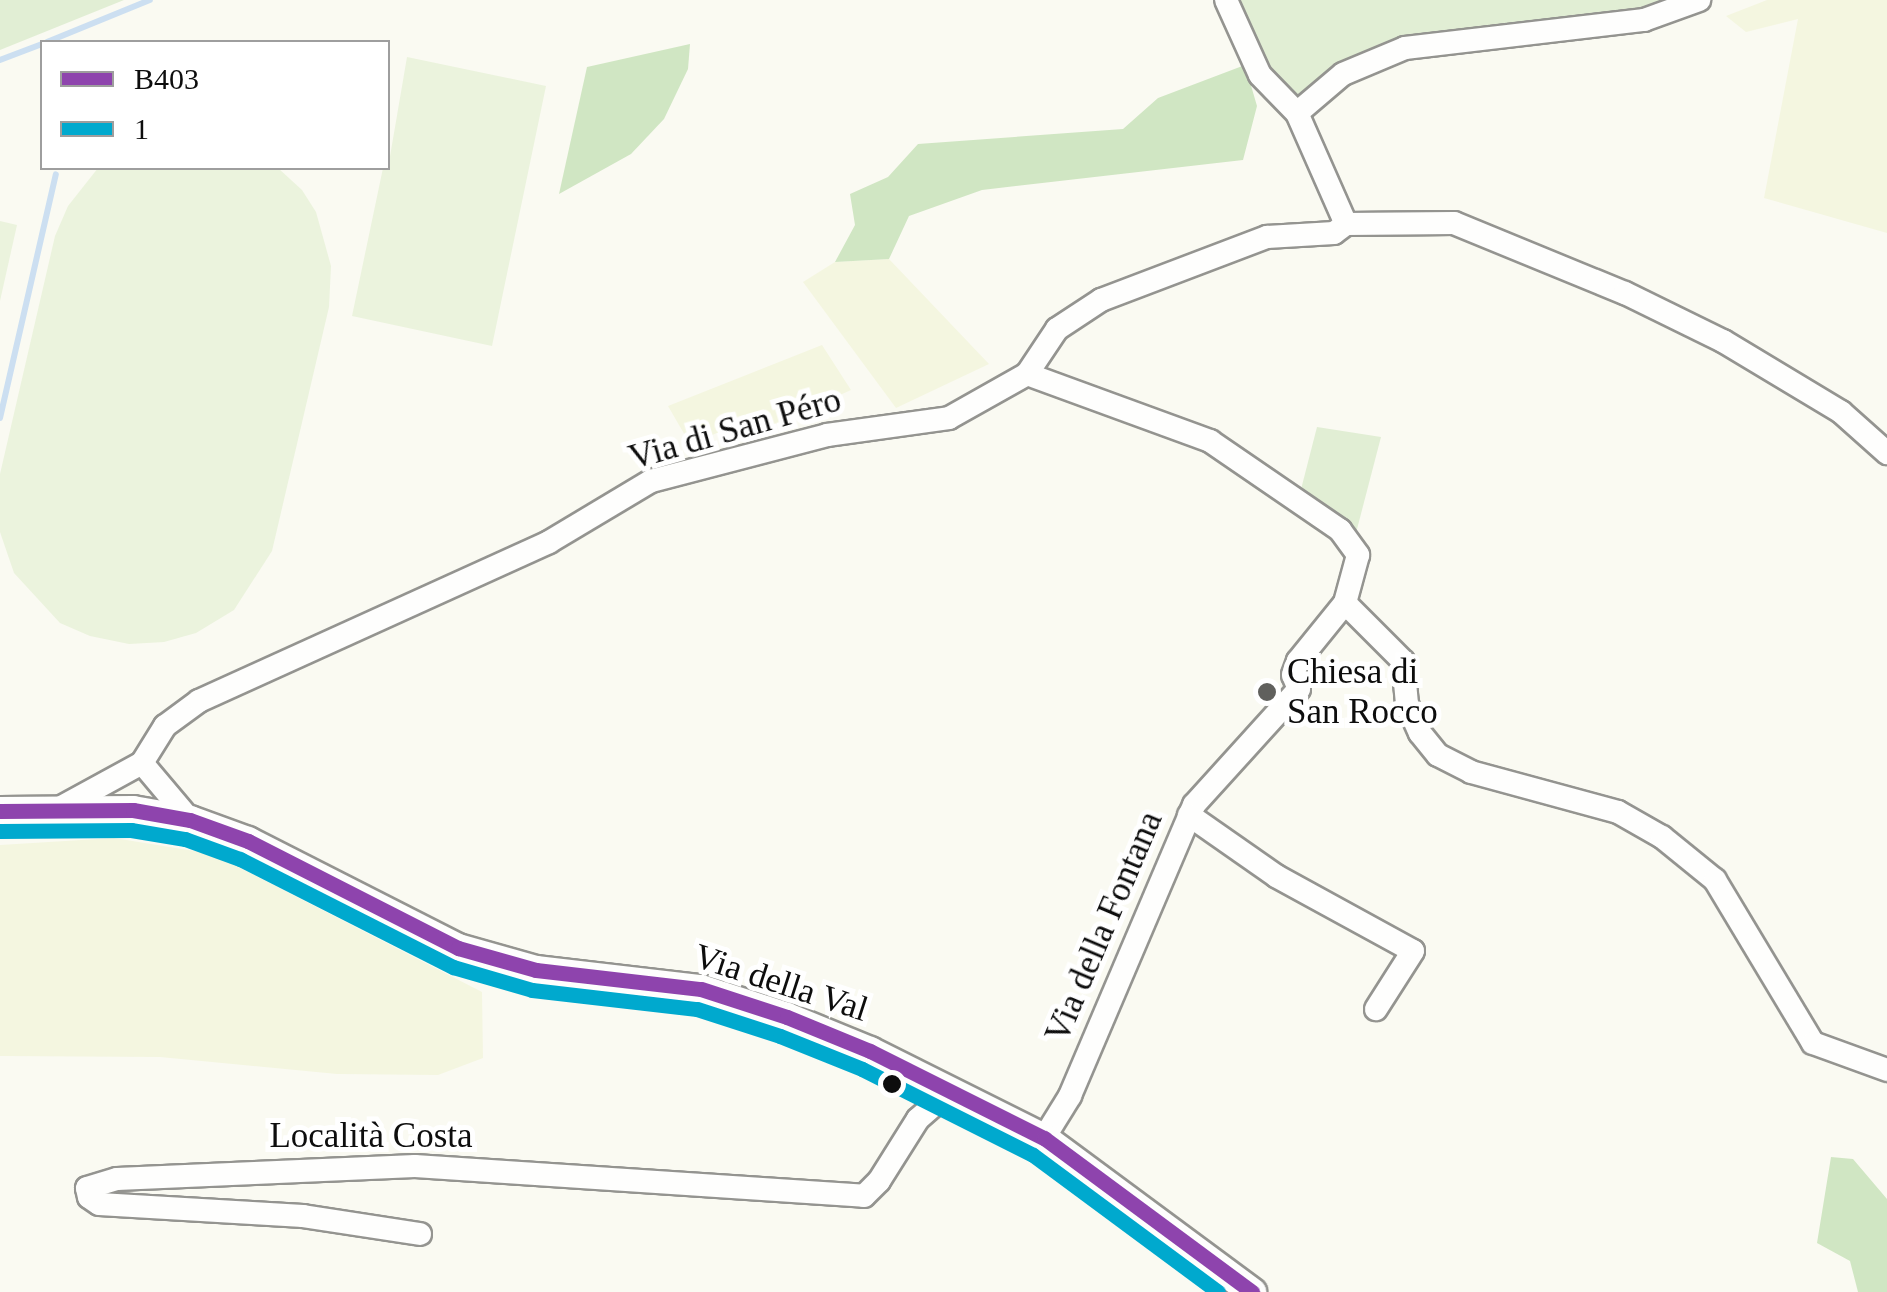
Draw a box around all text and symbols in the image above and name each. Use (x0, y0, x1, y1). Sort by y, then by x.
legend (40, 40, 390, 170)
text: B403 (134, 62, 199, 95)
text: 1 (134, 112, 149, 145)
street label: Via di San Péro (624, 379, 846, 479)
place label: Chiesa di San Rocco (1287, 651, 1438, 733)
marker: Chiesa di San Rocco (1256, 681, 1278, 703)
street label: Via della Fontana (1036, 805, 1172, 1049)
street label: Via della Val (689, 935, 873, 1031)
unlabelled marker (882, 1074, 902, 1094)
street label: Località Costa (269, 1115, 473, 1157)

